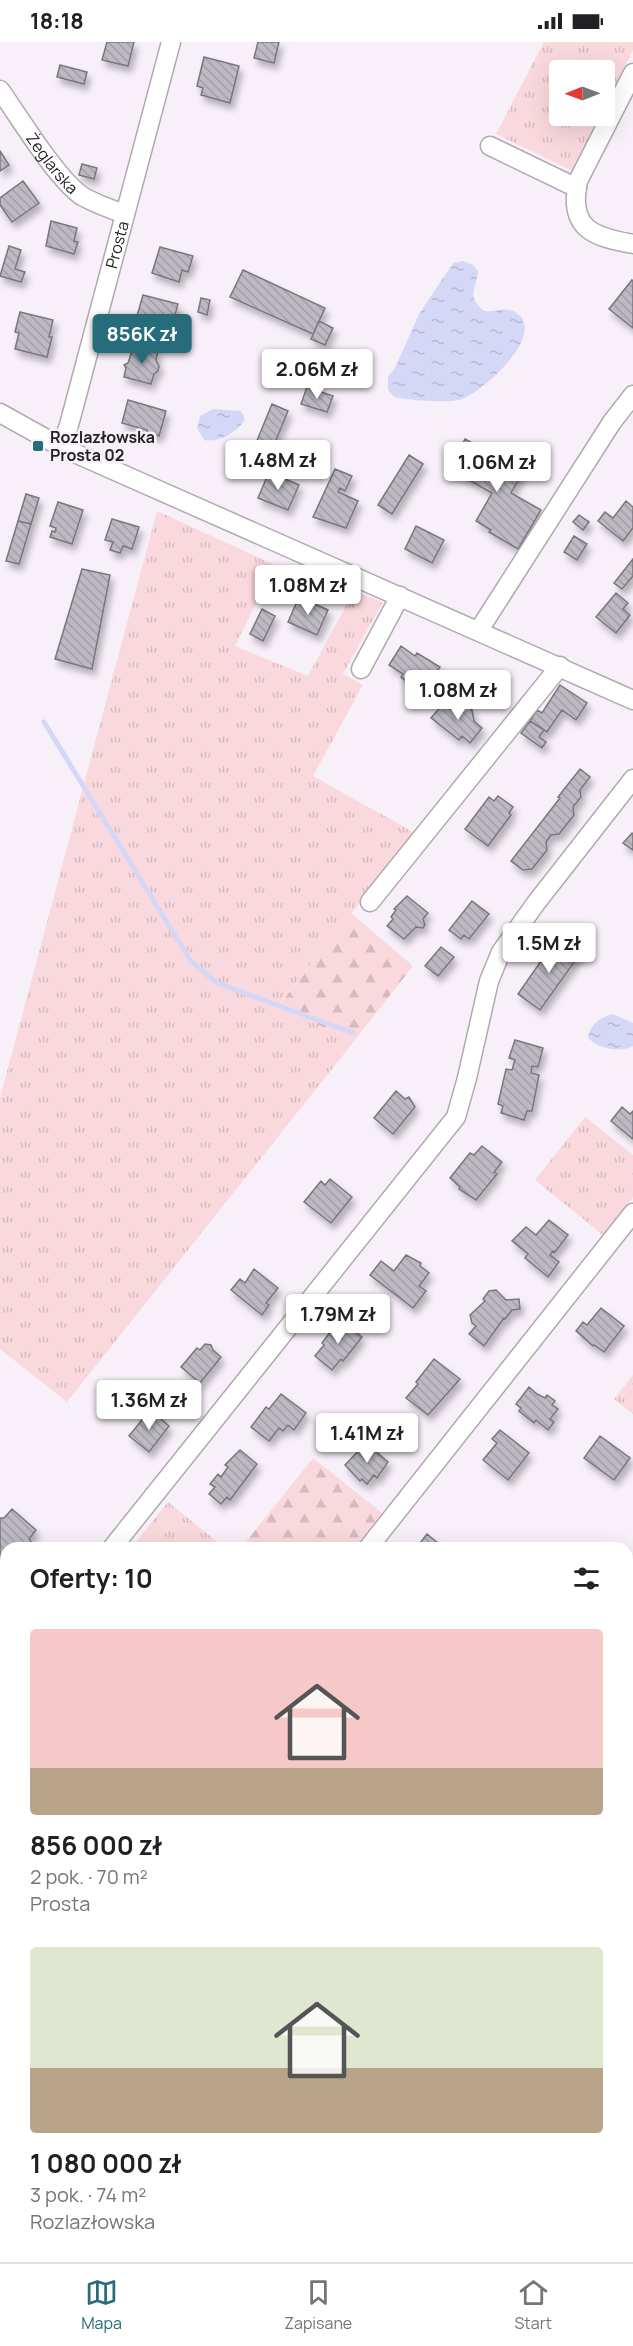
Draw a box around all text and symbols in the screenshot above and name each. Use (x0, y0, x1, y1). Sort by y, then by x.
text: 18:18 (30, 6, 84, 36)
north arrow (549, 60, 615, 126)
map controls (549, 60, 615, 126)
street label: Żeglarska (21, 128, 83, 199)
street label: Prosta (100, 218, 134, 271)
pin: 856K zł (87, 314, 197, 365)
text: 856K zł (107, 320, 177, 347)
pin: 2.06M zł (255, 349, 379, 400)
text: 2.06M zł (276, 355, 358, 382)
place label: Rozlazłowska Prosta 02 (50, 426, 155, 466)
marker: Rozlazłowska Prosta 02 (31, 439, 45, 453)
pin: 1.48M zł (216, 440, 340, 491)
pin: 1.06M zł (435, 442, 559, 493)
text: 1.48M zł (239, 446, 317, 473)
text: 1.06M zł (458, 448, 536, 475)
pin: 1.08M zł (246, 565, 370, 616)
text: 1.08M zł (269, 571, 347, 598)
pin: 1.08M zł (396, 670, 520, 721)
text: 1.08M zł (419, 676, 497, 703)
pin: 1.5M zł (494, 923, 604, 974)
text: 1.5M zł (517, 929, 581, 956)
pin: 1.79M zł (276, 1294, 400, 1345)
text: 1.79M zł (300, 1300, 376, 1327)
pin: 1.36M zł (87, 1380, 211, 1431)
text: 1.36M zł (110, 1386, 188, 1413)
pin: 1.41M zł (305, 1413, 429, 1464)
text: 1.41M zł (330, 1419, 404, 1446)
text: Oferty: 10 (30, 1560, 153, 1596)
icon: filters (570, 1562, 603, 1595)
icon: home (263, 1668, 371, 1776)
text: 856 000 zł (30, 1827, 162, 1863)
text: 2 pok. · 70 m² (30, 1863, 148, 1890)
text: Prosta (30, 1890, 90, 1917)
icon: home (263, 1986, 371, 2094)
text: 1 080 000 zł (30, 2145, 182, 2181)
text: 3 pok. · 74 m² (30, 2181, 146, 2208)
text: Rozlazłowska (30, 2208, 155, 2235)
tab: Mapa (81, 2276, 122, 2334)
tab: Zapisane (284, 2276, 352, 2334)
tab: Start (515, 2276, 552, 2334)

